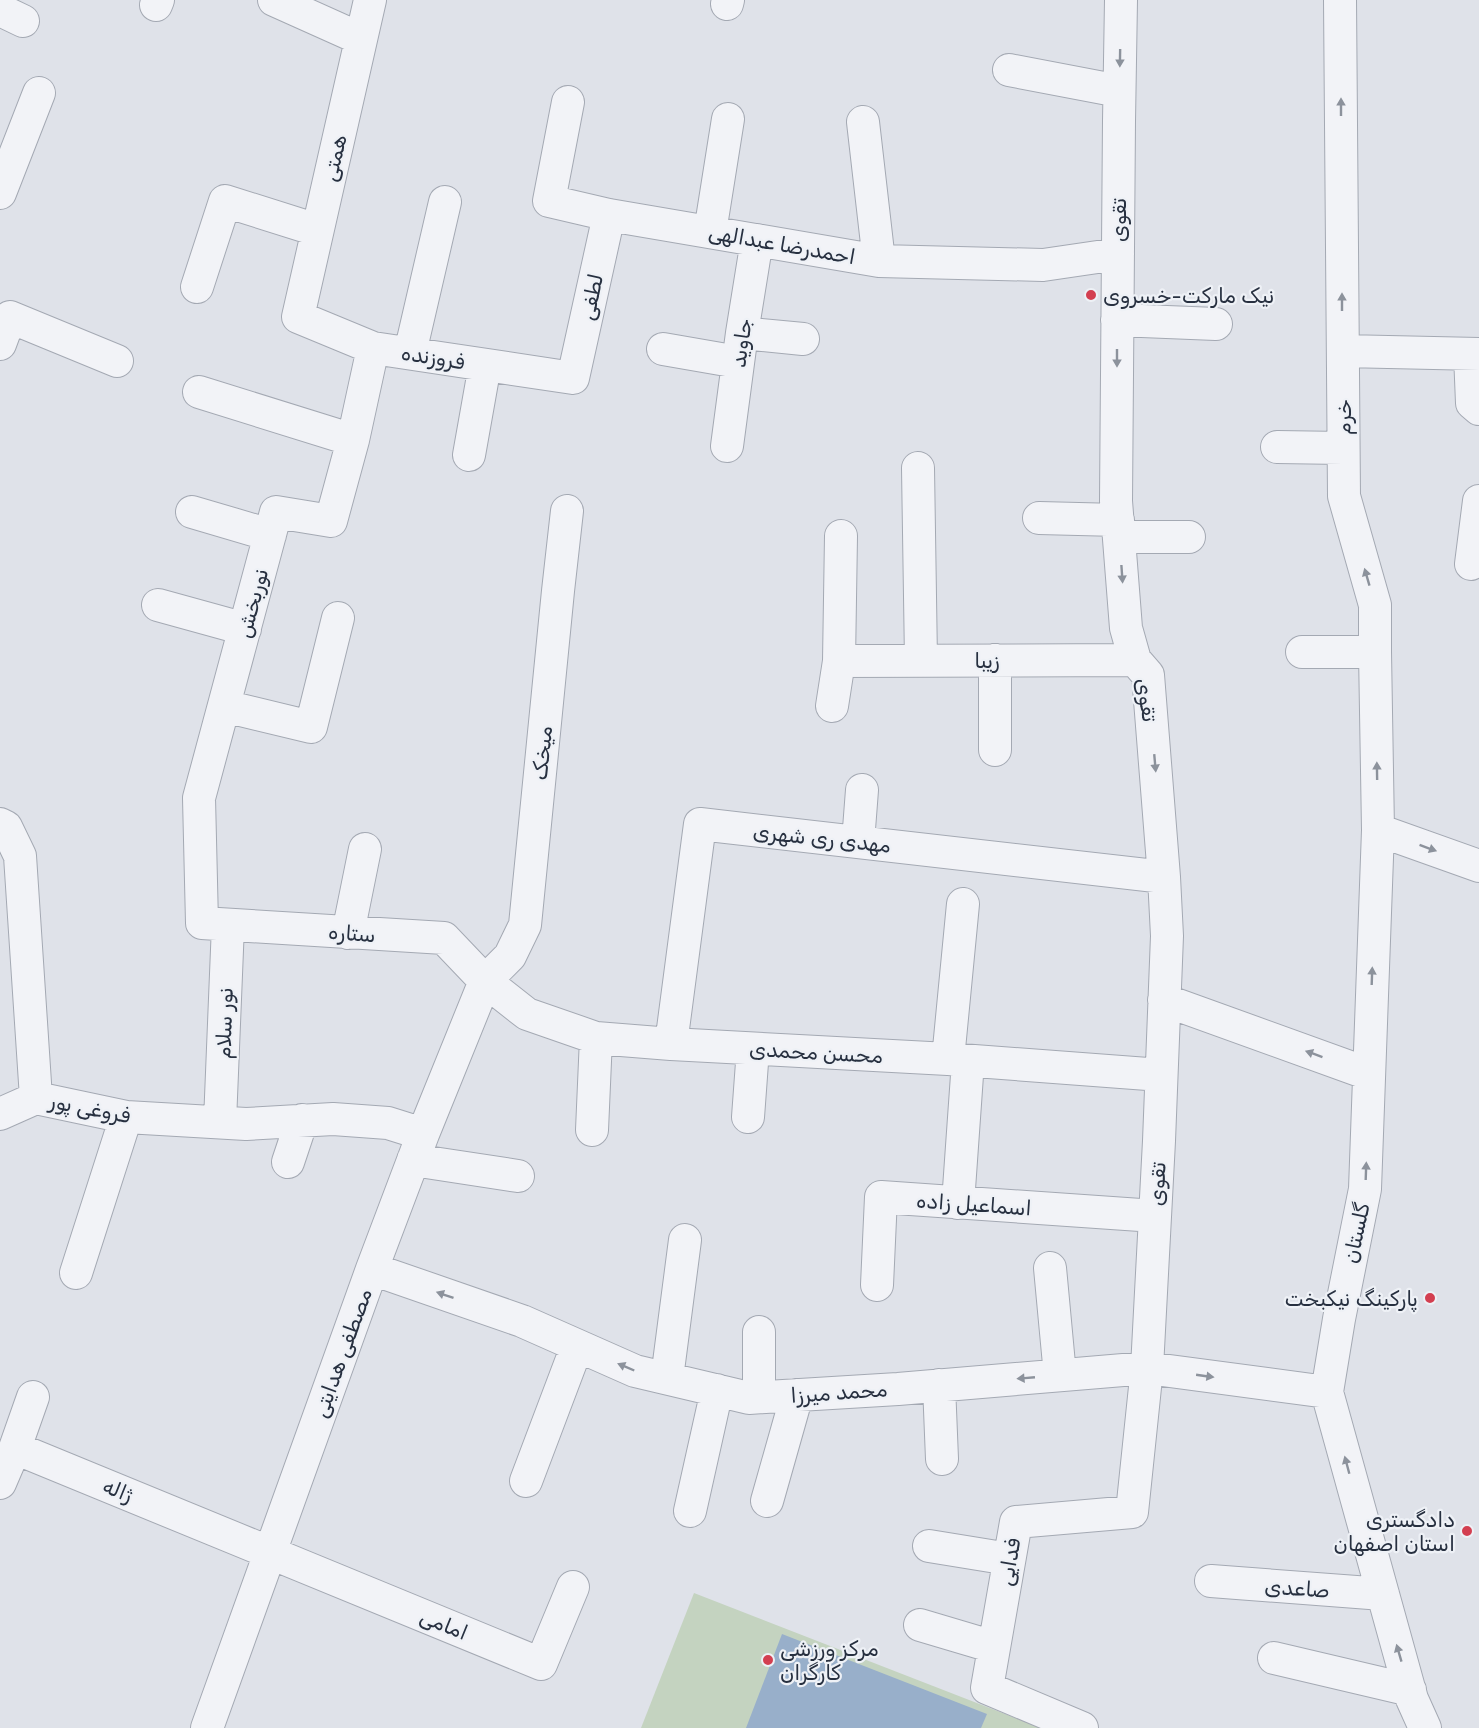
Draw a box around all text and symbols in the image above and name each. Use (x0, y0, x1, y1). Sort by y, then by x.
one-way arrow (1115, 49, 1125, 68)
one-way arrow (1336, 97, 1346, 116)
street label: همتی (317, 132, 351, 184)
street label: تقوی (1106, 197, 1131, 242)
street label: احمدرضا عبدالهی (707, 219, 857, 269)
street label: لطفی (574, 271, 608, 323)
place label: نیک مارکت-خسروی (1103, 283, 1274, 309)
marker: نیک مارکت-خسروی (1084, 288, 1098, 302)
one-way arrow (1338, 292, 1347, 311)
street label: جاوید (725, 317, 758, 369)
street label: فروزنده (399, 340, 467, 375)
one-way arrow (1112, 349, 1122, 368)
street label: خرم (1331, 399, 1357, 435)
one-way arrow (1117, 565, 1127, 584)
street label: نوربخش (231, 566, 273, 640)
one-way arrow (1362, 568, 1372, 586)
street label: زیبا (974, 648, 1000, 673)
street label: تقوی (1131, 676, 1163, 724)
street label: میخک (527, 724, 557, 782)
one-way arrow (1150, 753, 1160, 772)
one-way arrow (1372, 762, 1381, 781)
street label: مهدی ری شهری (752, 818, 892, 858)
one-way arrow (1419, 844, 1437, 853)
street label: ستاره (327, 919, 377, 947)
one-way arrow (1368, 967, 1377, 986)
street label: نور سلام (210, 987, 239, 1059)
street label: محسن محمدی (748, 1036, 884, 1068)
one-way arrow (1304, 1049, 1322, 1059)
street label: فروغی پور (45, 1088, 133, 1130)
street label: تقوی (1143, 1161, 1171, 1207)
one-way arrow (1361, 1162, 1371, 1181)
street label: اسماعیل زاده (915, 1187, 1033, 1221)
street label: گلستان (1337, 1200, 1375, 1266)
street label: مصطفی هدایتی (307, 1285, 377, 1421)
place label: پارکینگ نیکبخت (1284, 1286, 1418, 1313)
one-way arrow (436, 1289, 454, 1299)
marker: پارکینگ نیکبخت (1423, 1291, 1437, 1305)
one-way arrow (617, 1362, 634, 1371)
one-way arrow (1195, 1371, 1214, 1380)
one-way arrow (1016, 1373, 1035, 1383)
street label: محمد میرزا (790, 1376, 888, 1408)
one-way arrow (1342, 1456, 1351, 1474)
street label: ژاله (99, 1473, 137, 1507)
place label: دادگستری استان اصفهان (1334, 1507, 1455, 1556)
marker: دادگستری استان اصفهان (1460, 1524, 1474, 1538)
street label: فدایی (992, 1536, 1026, 1588)
street label: صاعدی (1264, 1573, 1330, 1603)
street label: امامی (416, 1603, 472, 1645)
place label: مرکز ورزشی کارگران (780, 1636, 879, 1685)
one-way arrow (1394, 1644, 1403, 1662)
marker: مرکز ورزشی کارگران (761, 1653, 775, 1667)

